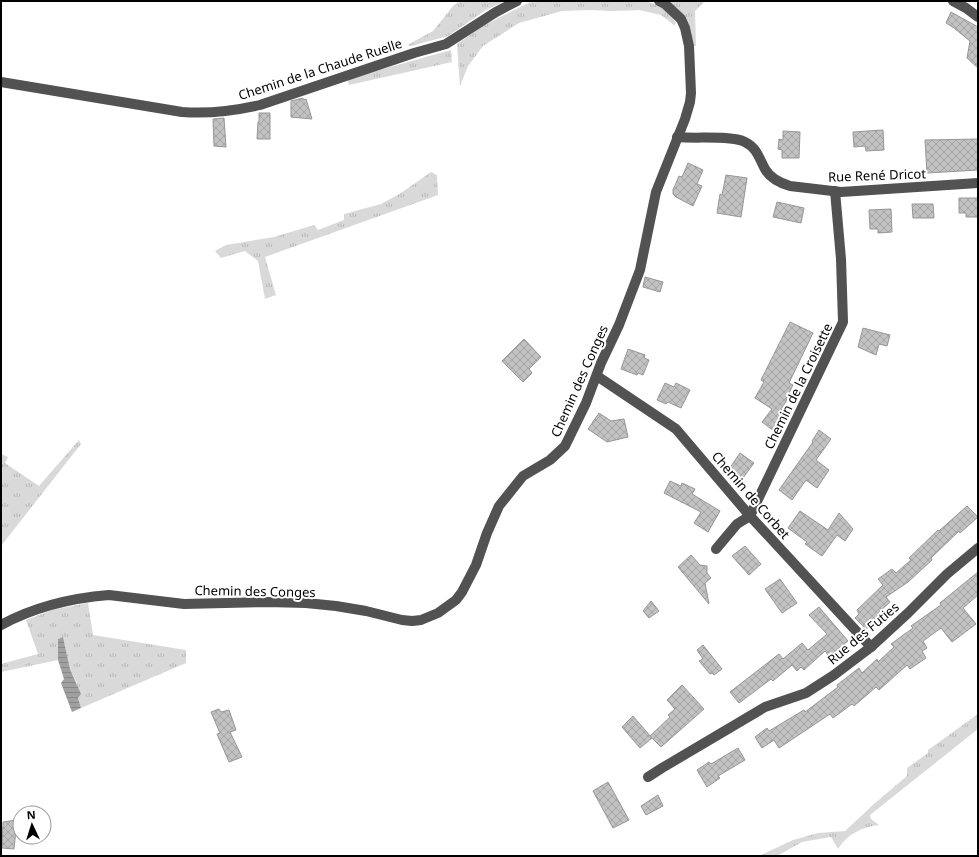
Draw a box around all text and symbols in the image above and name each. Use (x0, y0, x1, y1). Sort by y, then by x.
street label: Chemin de la Chaude Ruelle (236, 34, 404, 104)
street label: Rue René Dricot (828, 164, 927, 186)
street label: Chemin de la Croisette (760, 320, 836, 452)
street label: Chemin des Conges (546, 322, 612, 440)
street label: Chemin de Corbet (708, 447, 794, 543)
street label: Chemin des Conges (194, 581, 316, 601)
street label: Rue des Futies (823, 598, 903, 668)
north arrow (12, 805, 52, 845)
text: N (26, 807, 36, 822)

